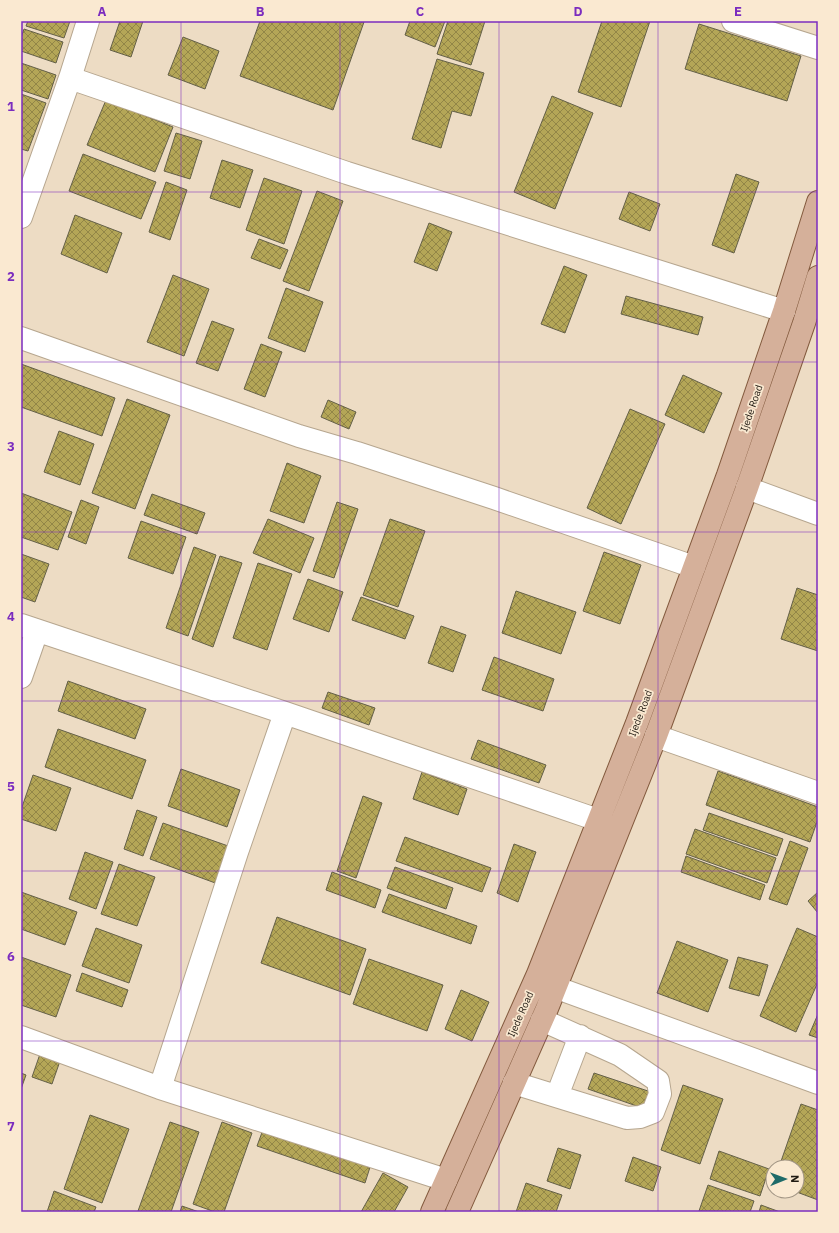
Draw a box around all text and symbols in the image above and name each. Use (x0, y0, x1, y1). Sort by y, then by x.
text: A (98, 3, 107, 20)
text: B (256, 3, 265, 20)
text: C (416, 3, 425, 20)
text: D (573, 3, 583, 20)
text: E (734, 3, 742, 20)
text: 1 (7, 98, 15, 115)
text: 2 (7, 268, 15, 285)
street label: Ijede Road (737, 383, 766, 433)
text: 3 (7, 438, 15, 455)
text: 4 (7, 608, 15, 625)
street label: Ijede Road (626, 688, 655, 738)
text: 5 (7, 778, 15, 795)
text: 6 (7, 948, 15, 965)
street label: Ijede Road (505, 989, 536, 1039)
text: 7 (7, 1118, 15, 1135)
north arrow (765, 1159, 805, 1199)
text: N (788, 1175, 802, 1183)

